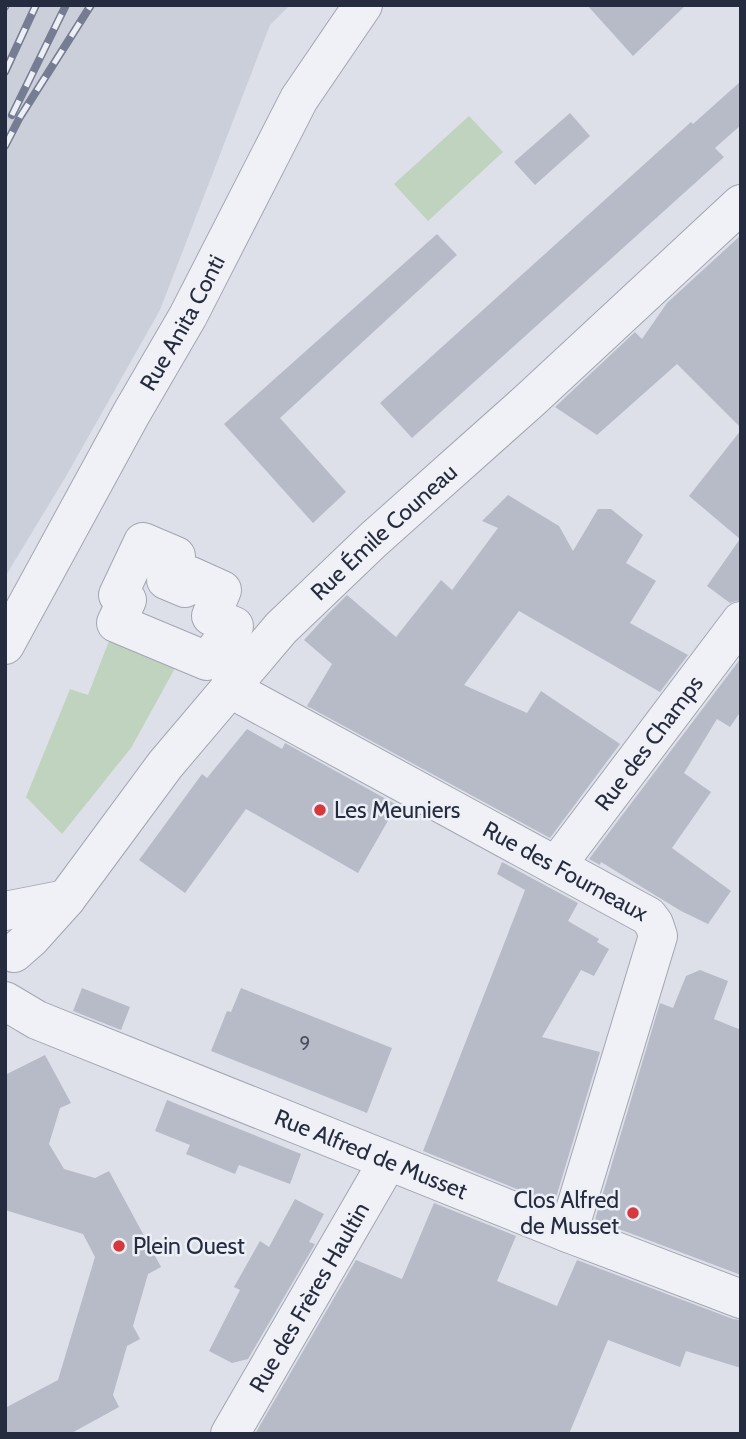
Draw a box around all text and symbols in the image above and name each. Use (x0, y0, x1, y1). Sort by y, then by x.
street label: Rue Anita Conti (134, 250, 231, 395)
street label: Rue Émile Couneau (305, 458, 463, 606)
street label: Rue des Champs (589, 670, 709, 816)
place label: Les Meuniers (334, 796, 460, 824)
marker: Les Meuniers (312, 802, 328, 818)
street label: Rue des Fourneaux (478, 815, 653, 927)
house number: 9 (300, 1032, 310, 1055)
street label: Rue Alfred de Musset (270, 1103, 472, 1205)
place label: Clos Alfred de Musset (514, 1186, 619, 1240)
street label: Rue des Frères Haultin (243, 1197, 375, 1397)
marker: Clos Alfred de Musset (625, 1205, 641, 1221)
place label: Plein Ouest (133, 1232, 245, 1260)
marker: Plein Ouest (111, 1238, 127, 1254)

